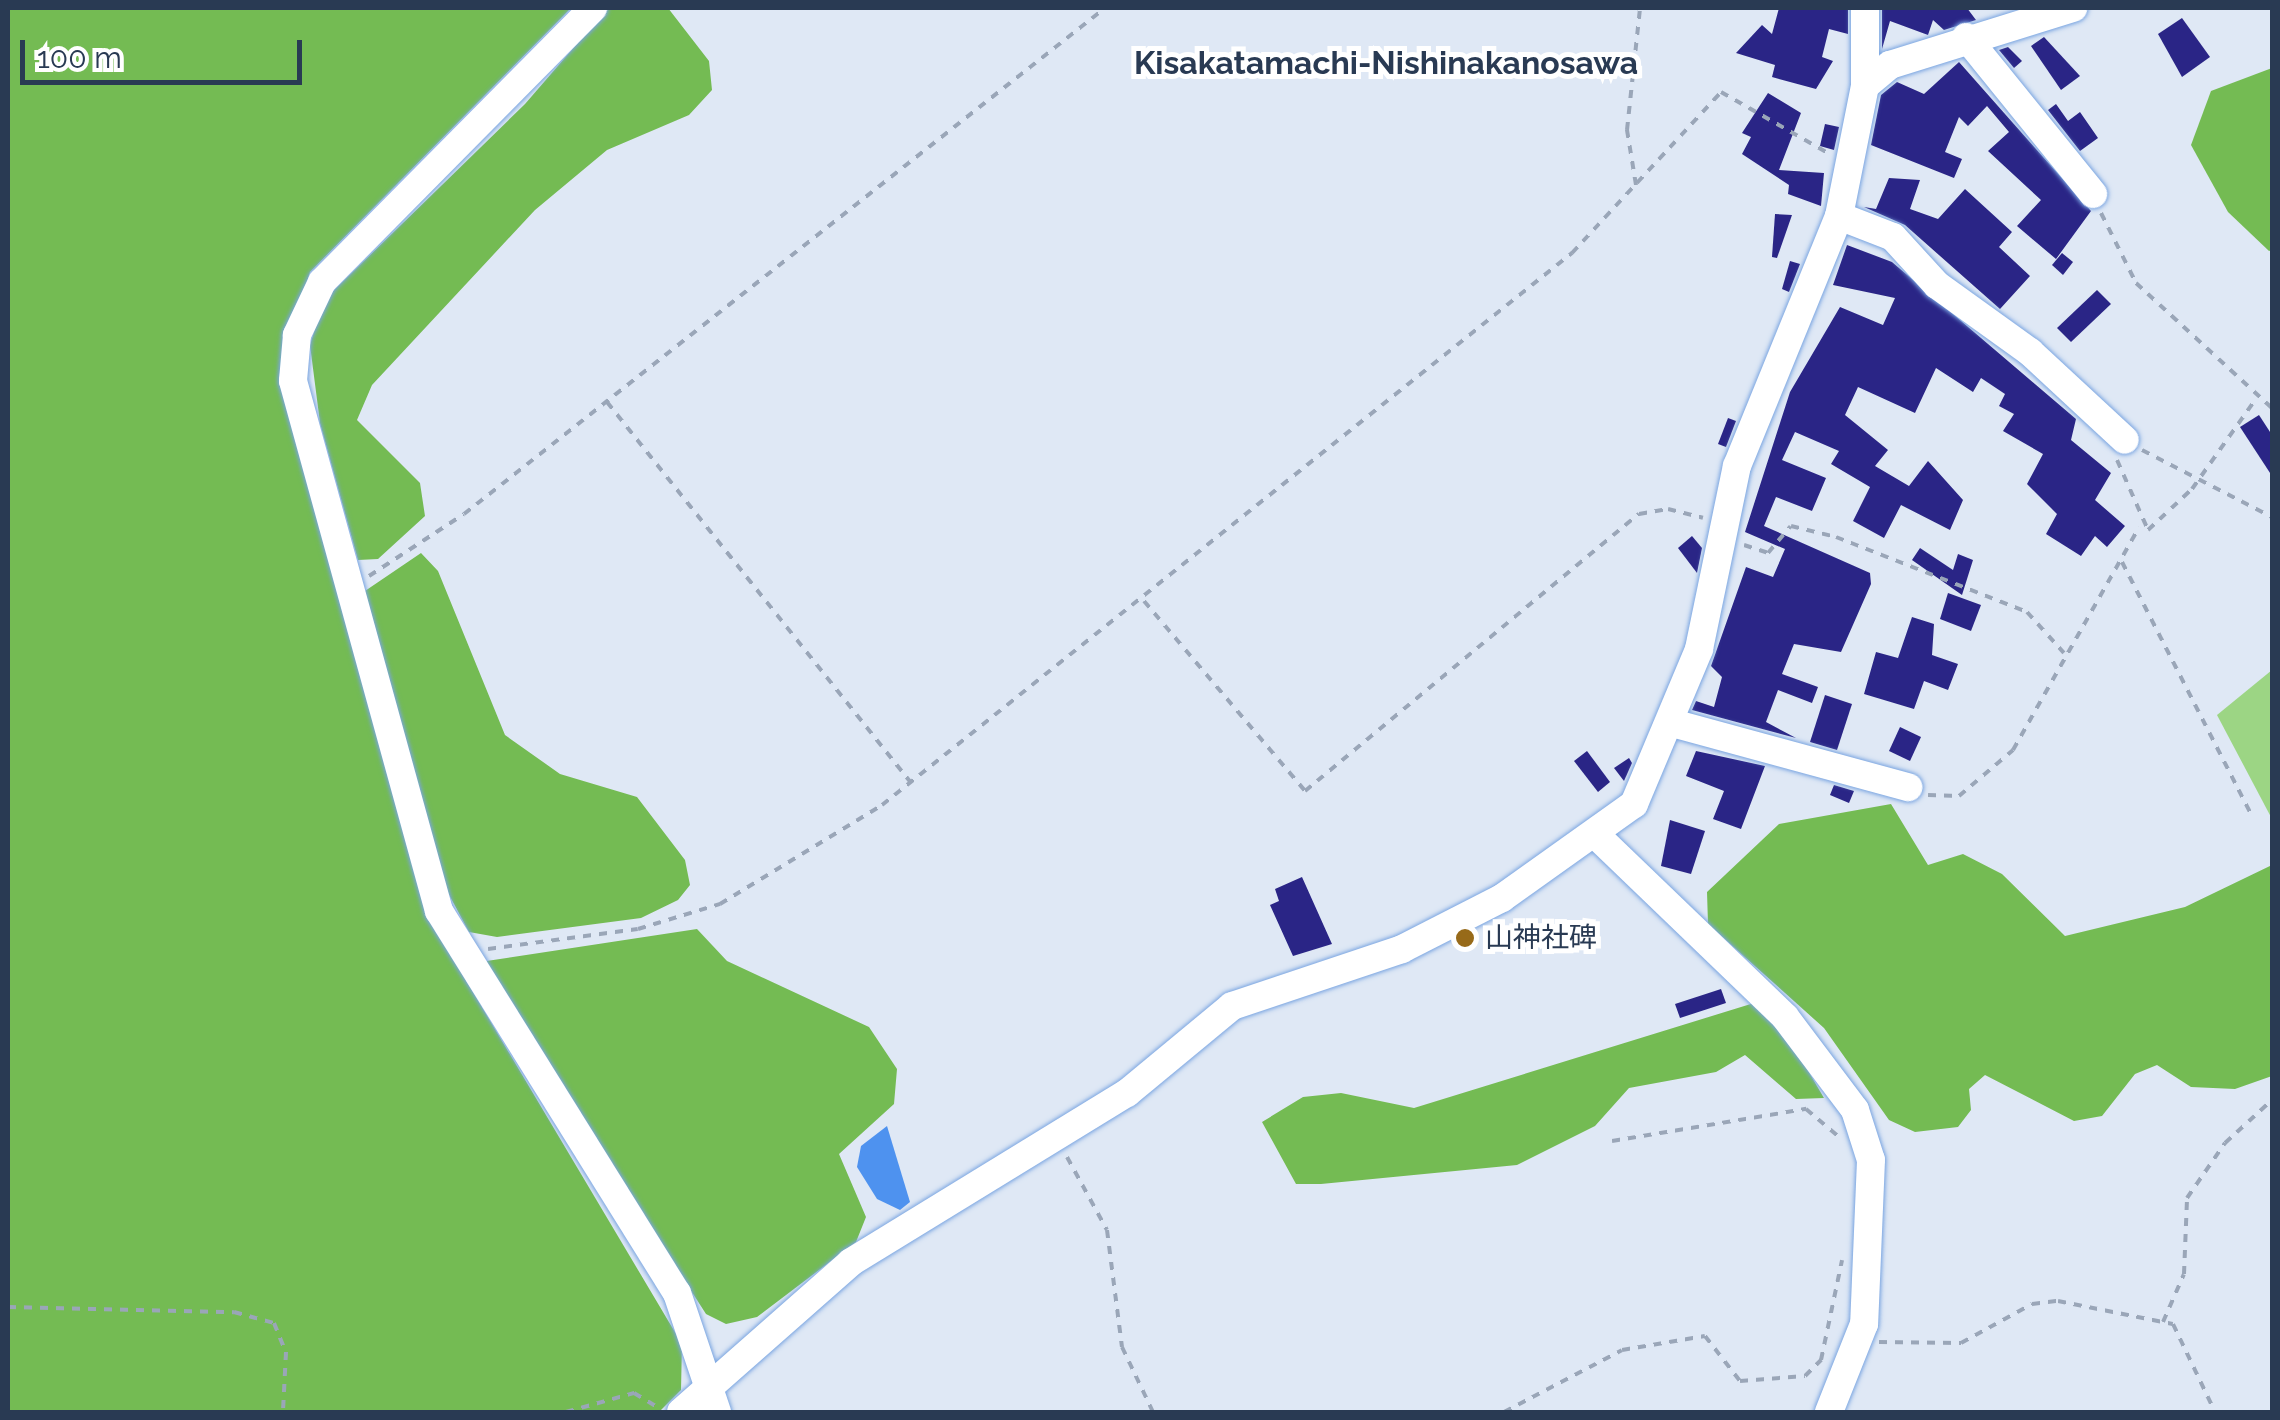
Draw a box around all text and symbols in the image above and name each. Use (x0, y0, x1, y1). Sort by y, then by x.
scale bar (25, 20, 308, 82)
text: 100 m (37, 40, 122, 75)
district label: Kisakatamachi-Nishinakanosawa (1134, 44, 1638, 82)
place label: 山神社碑 (1485, 921, 1597, 955)
marker: 山神社碑 (1454, 927, 1476, 949)

